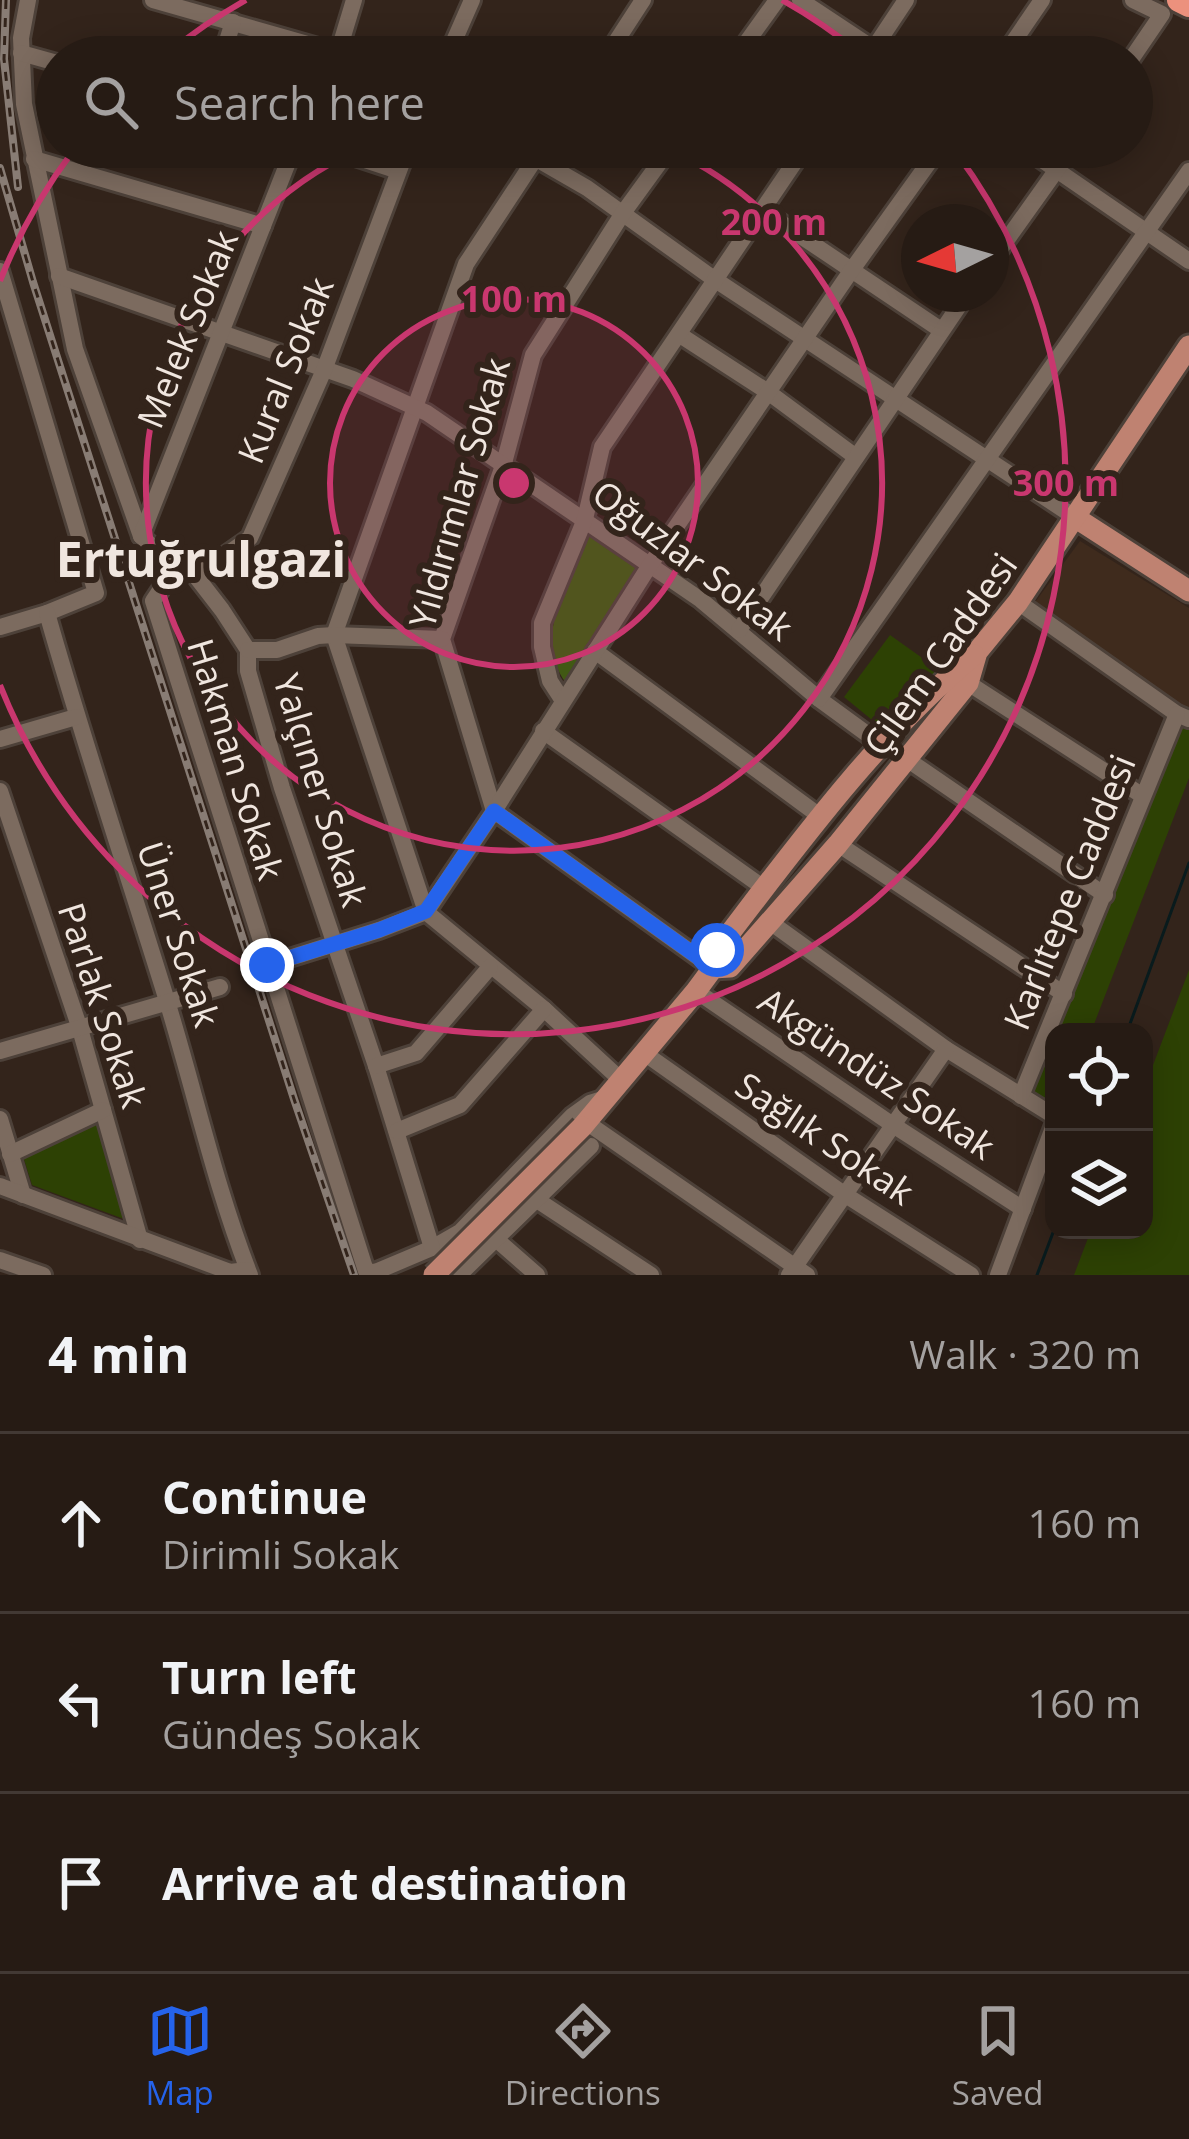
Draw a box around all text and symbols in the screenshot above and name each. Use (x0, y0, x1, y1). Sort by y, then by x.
search box (36, 36, 1153, 168)
icon: search (78, 69, 144, 135)
text: Search here (174, 72, 425, 133)
text: 200 m (721, 197, 827, 246)
north arrow (901, 204, 1009, 312)
street label: Melek Sokak (125, 223, 249, 435)
street label: Kural Sokak (225, 270, 345, 470)
text: 100 m (461, 274, 567, 323)
street label: Yıldırımlar Sokak (397, 352, 521, 634)
text: 300 m (1013, 458, 1119, 507)
centre of rings (493, 462, 535, 504)
street label: Oğuzlar Sokak (583, 469, 803, 651)
district label: Ertuğrulgazi (56, 526, 346, 591)
street label: Çilem Caddesi (852, 543, 1028, 765)
street label: Hakman Sokak (176, 633, 296, 886)
street label: Yalçıner Sokak (262, 668, 380, 913)
street label: Karlıtepe Caddesi (991, 747, 1147, 1037)
street label: Üner Sokak (126, 835, 232, 1033)
street label: Parlak Sokak (47, 896, 159, 1114)
route start (690, 923, 744, 977)
route end (240, 938, 294, 992)
street label: Akgündüz Sokak (749, 976, 1005, 1170)
map controls (1045, 1023, 1153, 1239)
button: locate (1045, 1023, 1153, 1131)
street label: Sağlık Sokak (726, 1060, 924, 1216)
button: layers (1045, 1131, 1153, 1239)
text: 4 min (48, 1318, 190, 1388)
text: Walk · 320 m (909, 1327, 1141, 1380)
text: Continue (162, 1466, 367, 1527)
icon: ahead (48, 1490, 114, 1556)
text: 160 m (1028, 1496, 1141, 1549)
text: Dirimli Sokak (162, 1527, 399, 1580)
text: Turn left (162, 1646, 357, 1707)
icon: left (48, 1670, 114, 1736)
text: 160 m (1028, 1676, 1141, 1729)
text: Gündeş Sokak (162, 1707, 420, 1760)
icon: arrive (48, 1850, 114, 1916)
text: Arrive at destination (162, 1852, 628, 1913)
tab: Map (146, 1998, 214, 2115)
tab: Directions (505, 1998, 661, 2115)
tab: Saved (952, 1998, 1043, 2115)

